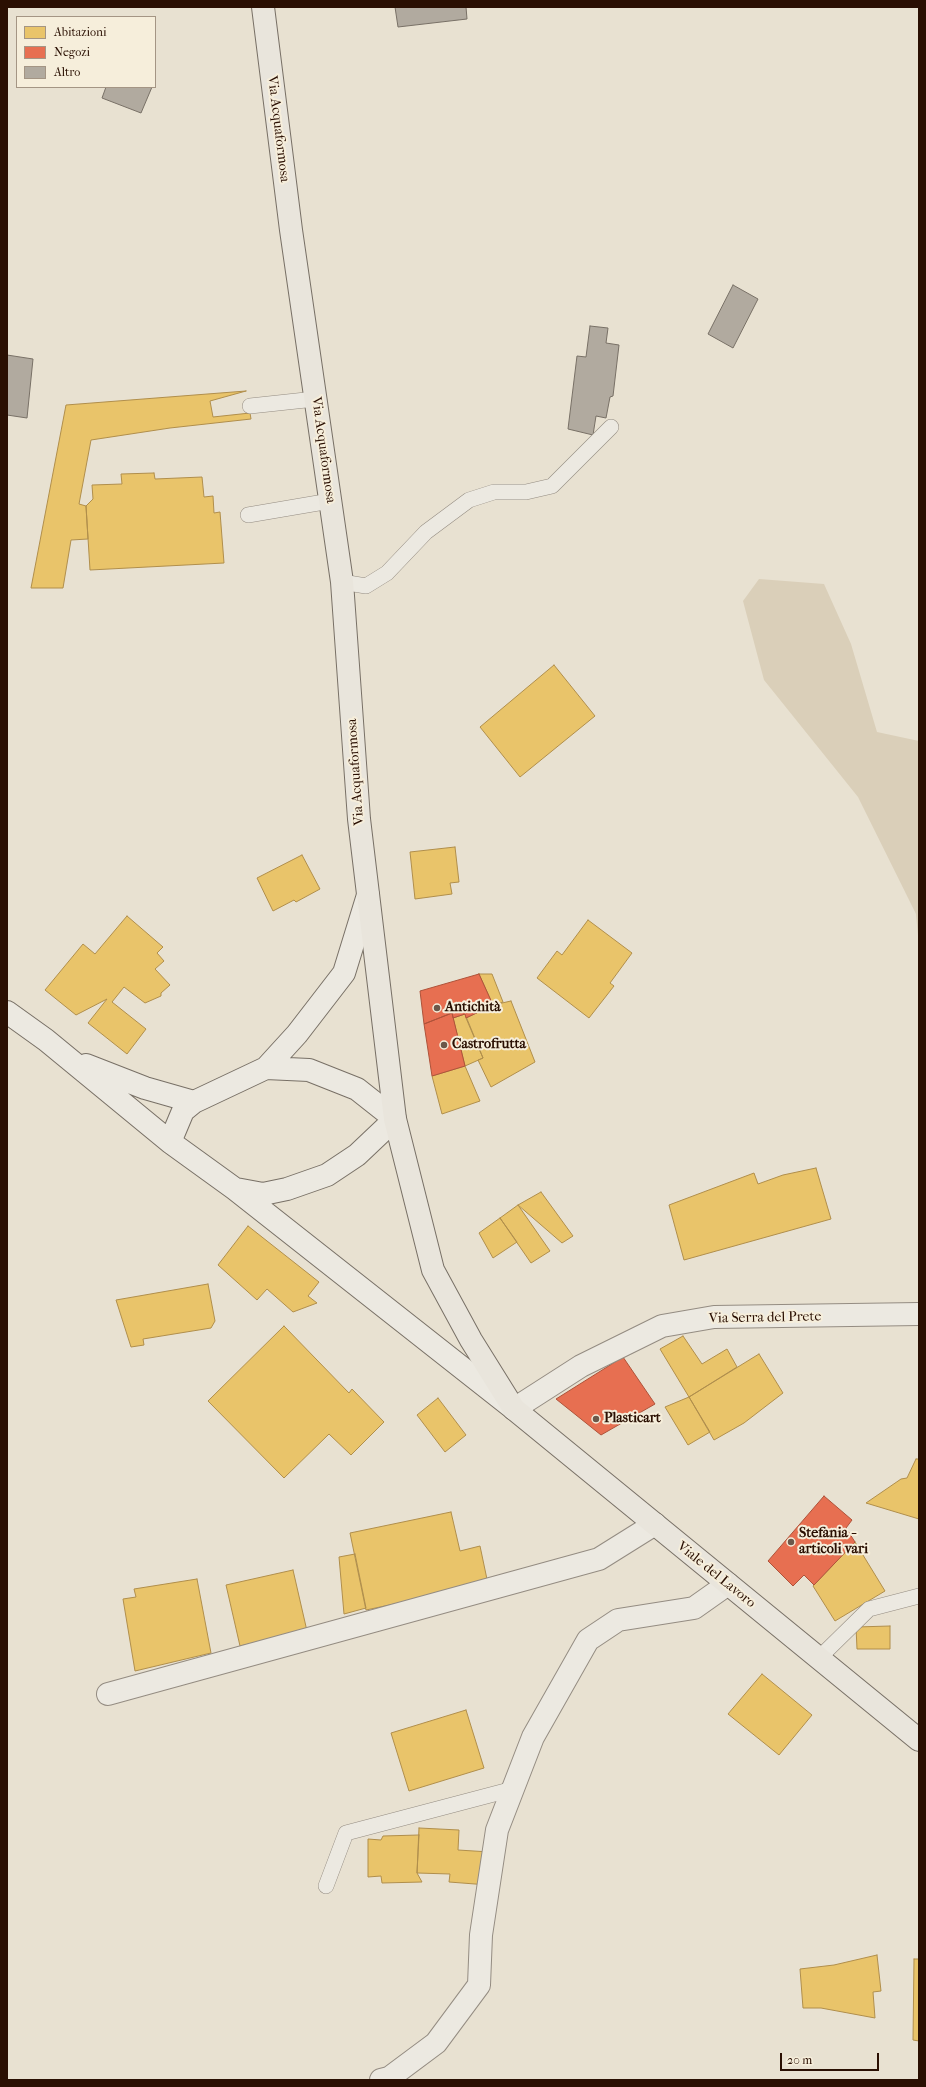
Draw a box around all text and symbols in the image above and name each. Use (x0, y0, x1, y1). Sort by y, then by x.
legend (16, 16, 156, 88)
text: Abitazioni (54, 25, 107, 39)
text: Negozi (54, 45, 90, 59)
text: Altro (54, 65, 80, 79)
street label: Via Acquaformosa (263, 75, 293, 183)
street label: Via Acquaformosa (307, 396, 339, 504)
street label: Via Acquaformosa (344, 718, 368, 826)
place label: Antichità (445, 1000, 501, 1016)
marker: Antichità (432, 1003, 442, 1013)
place label: Castrofrutta (452, 1037, 526, 1053)
marker: Castrofrutta (439, 1040, 449, 1050)
street label: Via Serra del Prete (708, 1309, 822, 1327)
place label: Plasticart (604, 1411, 661, 1427)
marker: Plasticart (591, 1414, 601, 1424)
place label: Stefania - articoli vari (799, 1526, 868, 1558)
marker: Stefania - articoli vari (786, 1537, 796, 1547)
street label: Viale del Lavoro (673, 1538, 759, 1612)
scale bar (782, 2045, 881, 2071)
text: 20 m (787, 2053, 812, 2067)

